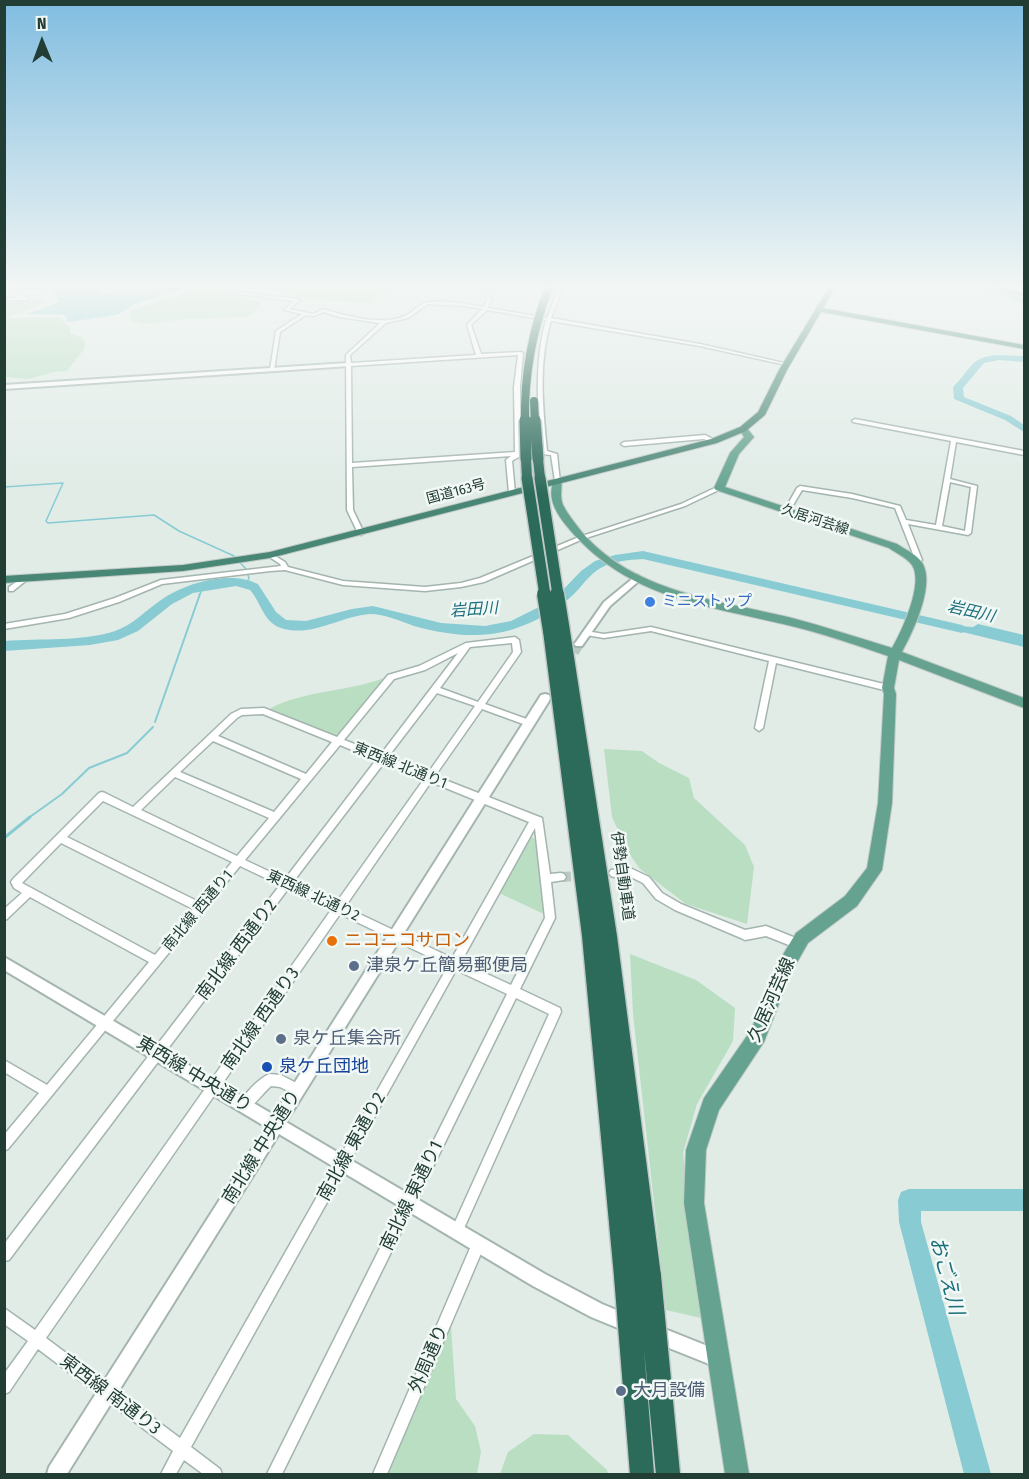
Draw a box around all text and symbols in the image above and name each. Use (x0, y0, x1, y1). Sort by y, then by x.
north arrow (12, 12, 72, 72)
text: N (37, 14, 47, 33)
street label: 国道163号 (425, 476, 487, 508)
street label: 久居河芸線 (779, 501, 851, 539)
place label: ミニストップ (662, 593, 752, 611)
marker: ミニストップ (643, 595, 657, 609)
water label: 岩田川 (945, 597, 997, 627)
water label: 岩田川 (449, 599, 499, 621)
street label: 東西線 北通り1 (351, 739, 449, 793)
street label: 伊勢自動車道 (607, 830, 637, 922)
street label: 南北線 西通り1 (159, 867, 237, 955)
street label: 東西線 北通り2 (264, 867, 362, 925)
street label: 南北線 西通り2 (192, 896, 282, 1004)
place label: ニコニコサロン (344, 930, 470, 952)
marker: ニコニコサロン (325, 934, 339, 948)
street label: 久居河芸線 (744, 954, 800, 1046)
place label: 津泉ケ丘簡易郵便局 (366, 955, 528, 977)
marker: 津泉ケ丘簡易郵便局 (347, 959, 361, 973)
street label: 南北線 西通り3 (218, 964, 304, 1074)
place label: 泉ケ丘集会所 (293, 1028, 401, 1050)
street label: 東西線 中央通り (133, 1032, 255, 1118)
marker: 泉ケ丘集会所 (274, 1032, 288, 1046)
place label: 泉ケ丘団地 (279, 1056, 369, 1078)
marker: 泉ケ丘団地 (260, 1060, 274, 1074)
street label: 南北線 中央通り (218, 1086, 306, 1208)
street label: 南北線 東通り2 (313, 1089, 391, 1205)
street label: 南北線 東通り1 (376, 1138, 448, 1254)
water label: おごえ川 (924, 1234, 968, 1318)
street label: 外周通り (405, 1322, 453, 1396)
street label: 東西線 南通り3 (55, 1350, 165, 1440)
place label: 大月設備 (633, 1380, 705, 1402)
marker: 大月設備 (614, 1384, 628, 1398)

